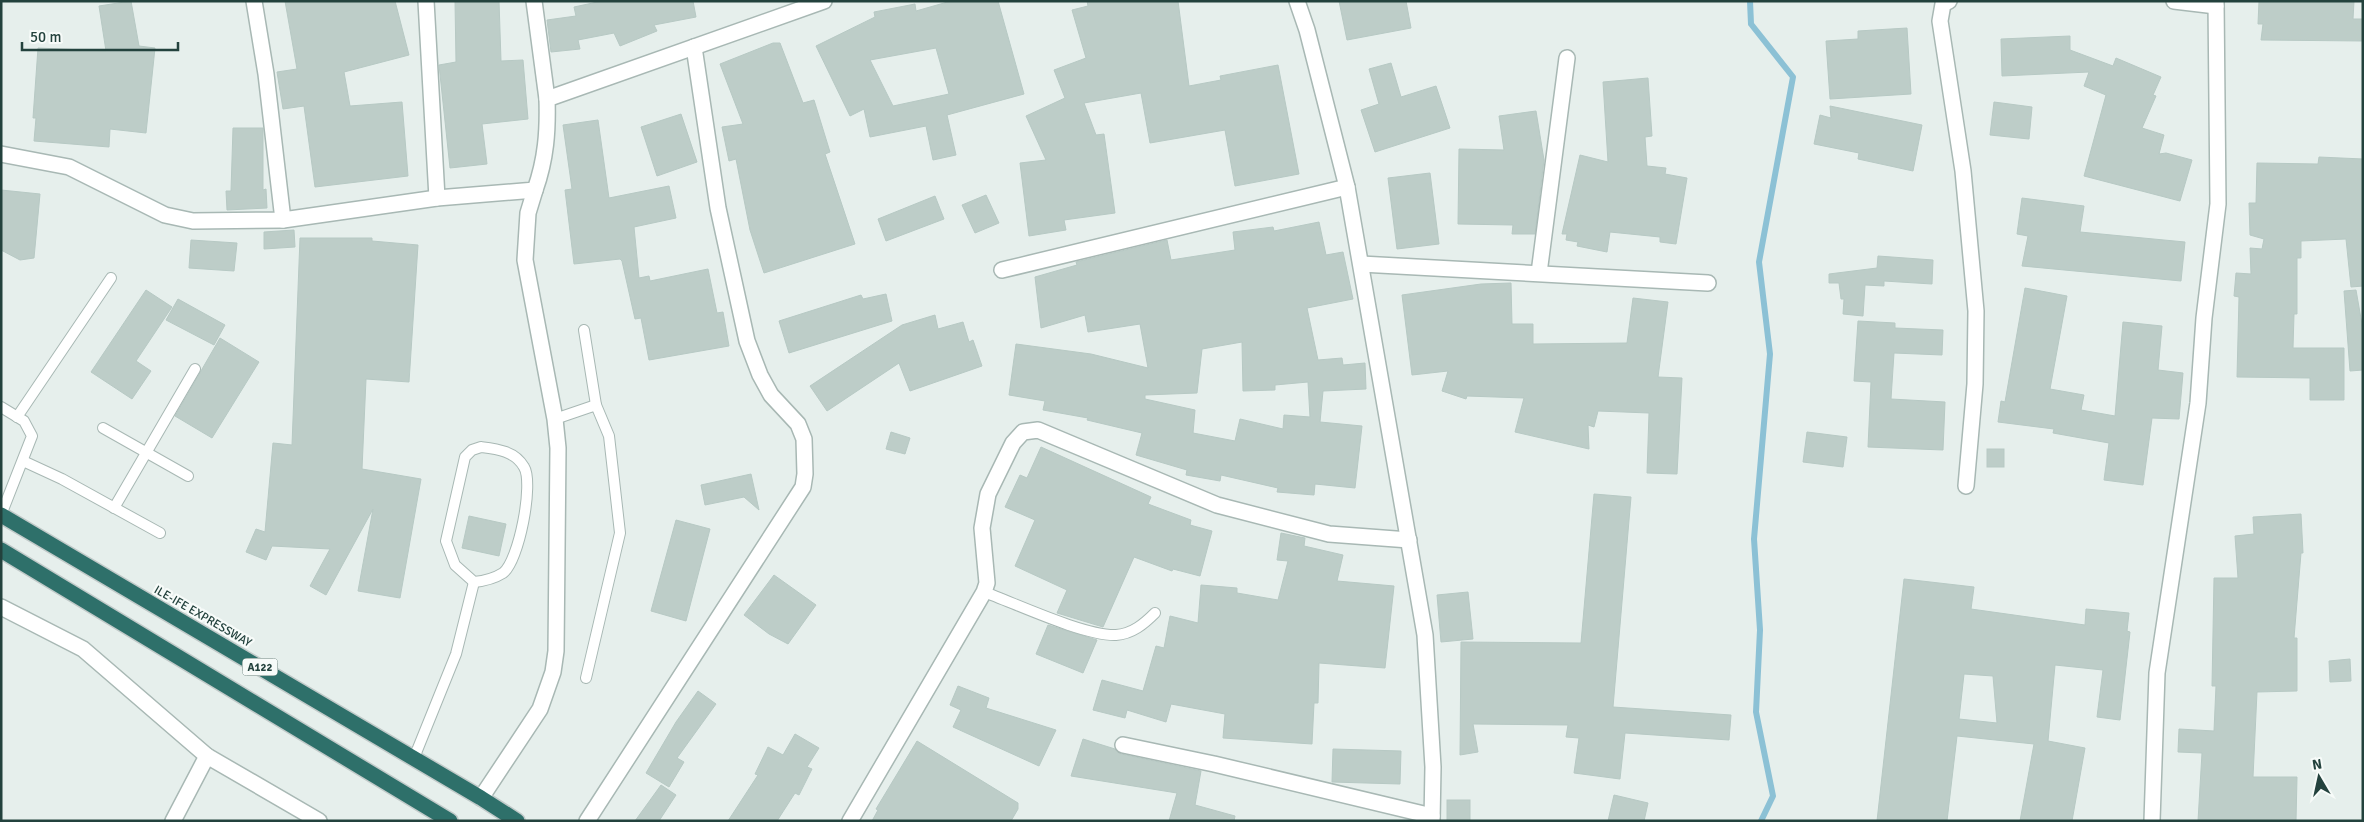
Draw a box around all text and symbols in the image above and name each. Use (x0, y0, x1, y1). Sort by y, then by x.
scale bar (22, 20, 179, 52)
text: 50 m (30, 28, 61, 46)
street label: ILE-IFE EXPRESSWAY (151, 582, 254, 650)
road number: A122 (242, 659, 278, 676)
north arrow (2294, 752, 2344, 802)
text: N (2311, 755, 2323, 774)

